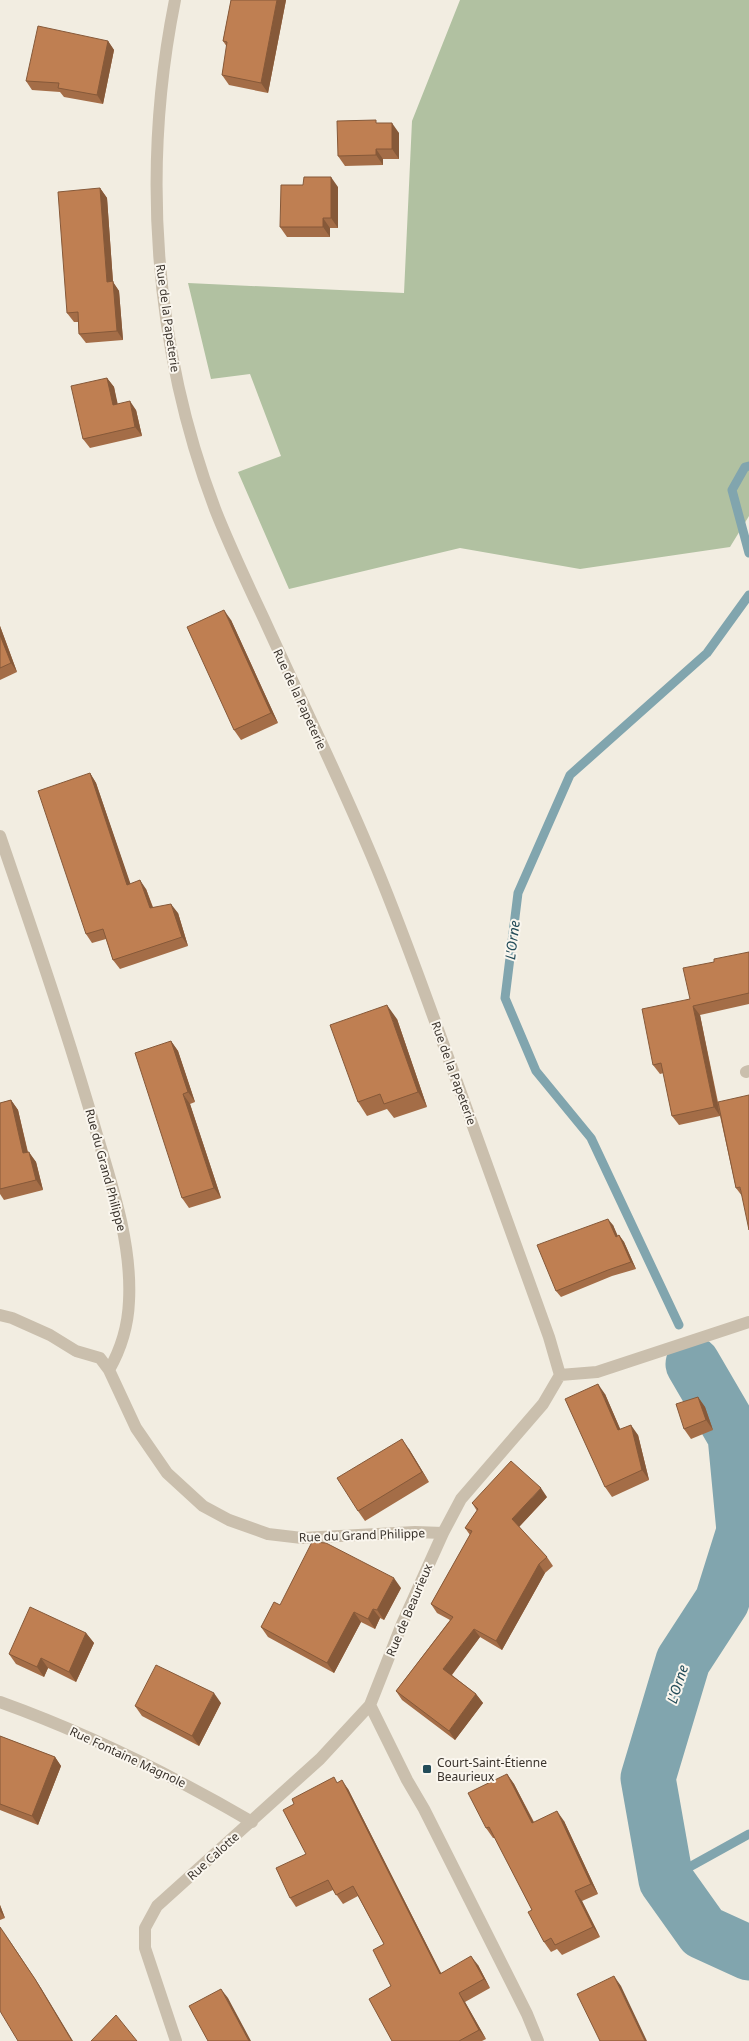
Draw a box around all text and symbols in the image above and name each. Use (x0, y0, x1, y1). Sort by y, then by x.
street label: Rue de la Papeterie (152, 263, 184, 373)
street label: Rue de la Papeterie (269, 646, 331, 752)
water label: L'Orne (500, 919, 524, 961)
street label: Rue de la Papeterie (427, 1019, 481, 1127)
street label: Rue du Grand Philippe (81, 1107, 131, 1233)
street label: Rue du Grand Philippe (299, 1524, 426, 1546)
street label: Rue de Beaurieux (382, 1560, 436, 1659)
water label: L'Orne (662, 1662, 692, 1706)
street label: Rue Fontaine Magnole (67, 1723, 189, 1792)
place label: Court-Saint-Étienne Beaurieux (437, 1754, 547, 1785)
marker: Court-Saint-Étienne Beaurieux (421, 1763, 433, 1775)
street label: Rue Calotte (183, 1828, 243, 1884)

